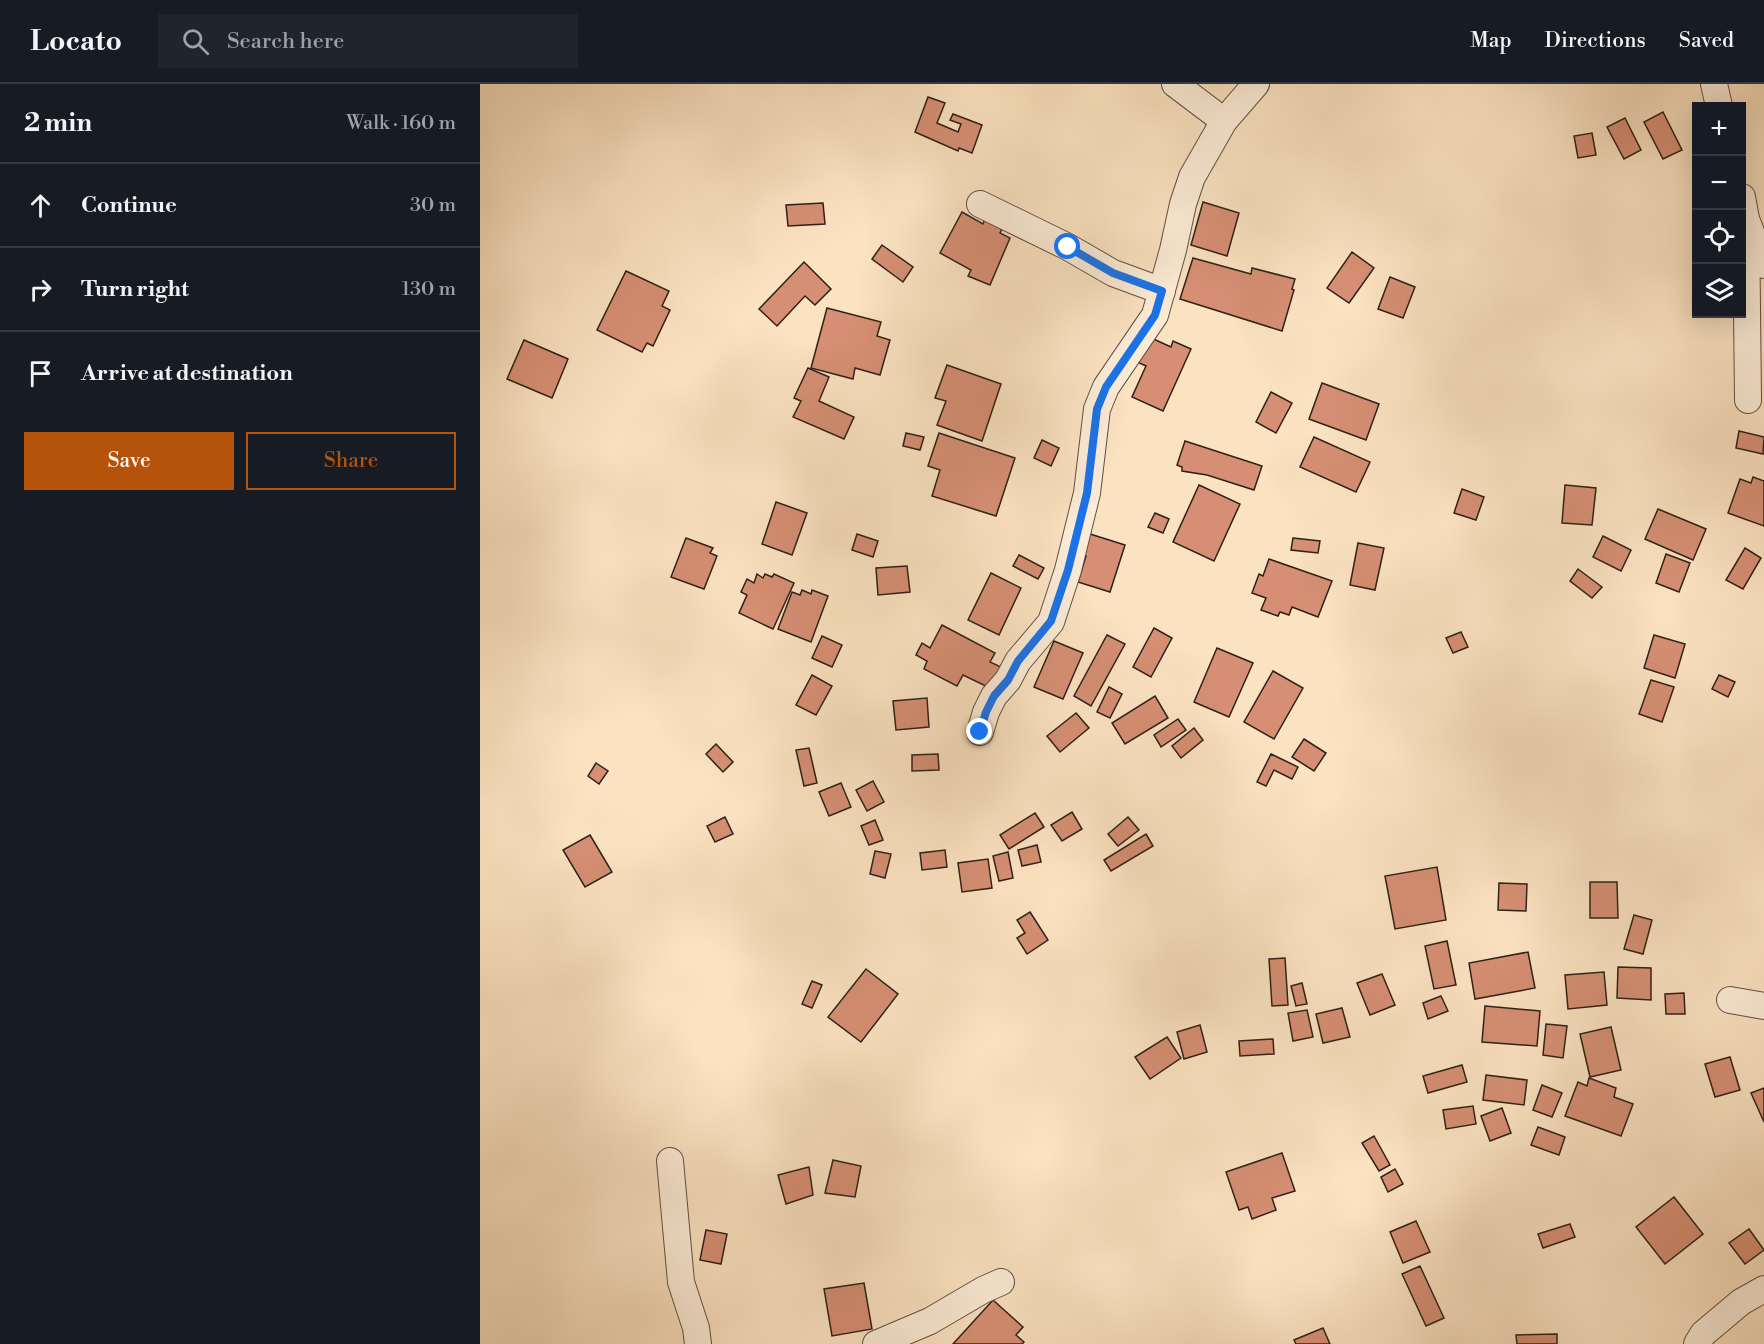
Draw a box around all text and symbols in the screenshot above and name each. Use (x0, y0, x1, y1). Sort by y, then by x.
search box (158, 14, 578, 68)
text: Locato (30, 24, 122, 59)
icon: search (179, 25, 212, 58)
text: Search here (227, 28, 344, 55)
text: Map (1470, 28, 1512, 54)
text: Directions (1545, 28, 1646, 54)
text: Saved (1679, 28, 1734, 54)
map controls (1692, 102, 1746, 318)
button: + (1692, 102, 1746, 156)
text: 2 min (24, 107, 92, 139)
text: Walk · 160 m (346, 111, 456, 136)
button: − (1692, 156, 1746, 210)
icon: ahead (24, 189, 57, 222)
text: Continue (81, 192, 177, 219)
text: 30 m (410, 193, 456, 218)
button: locate (1692, 210, 1746, 264)
route start (1054, 233, 1080, 259)
button: layers (1692, 264, 1746, 318)
icon: right (24, 273, 57, 306)
text: Turn right (81, 276, 189, 303)
text: 130 m (401, 277, 456, 302)
icon: arrive (24, 357, 57, 390)
text: Arrive at destination (81, 360, 293, 387)
button: Save (24, 432, 234, 490)
button: Share (246, 432, 456, 490)
route end (966, 718, 992, 744)

